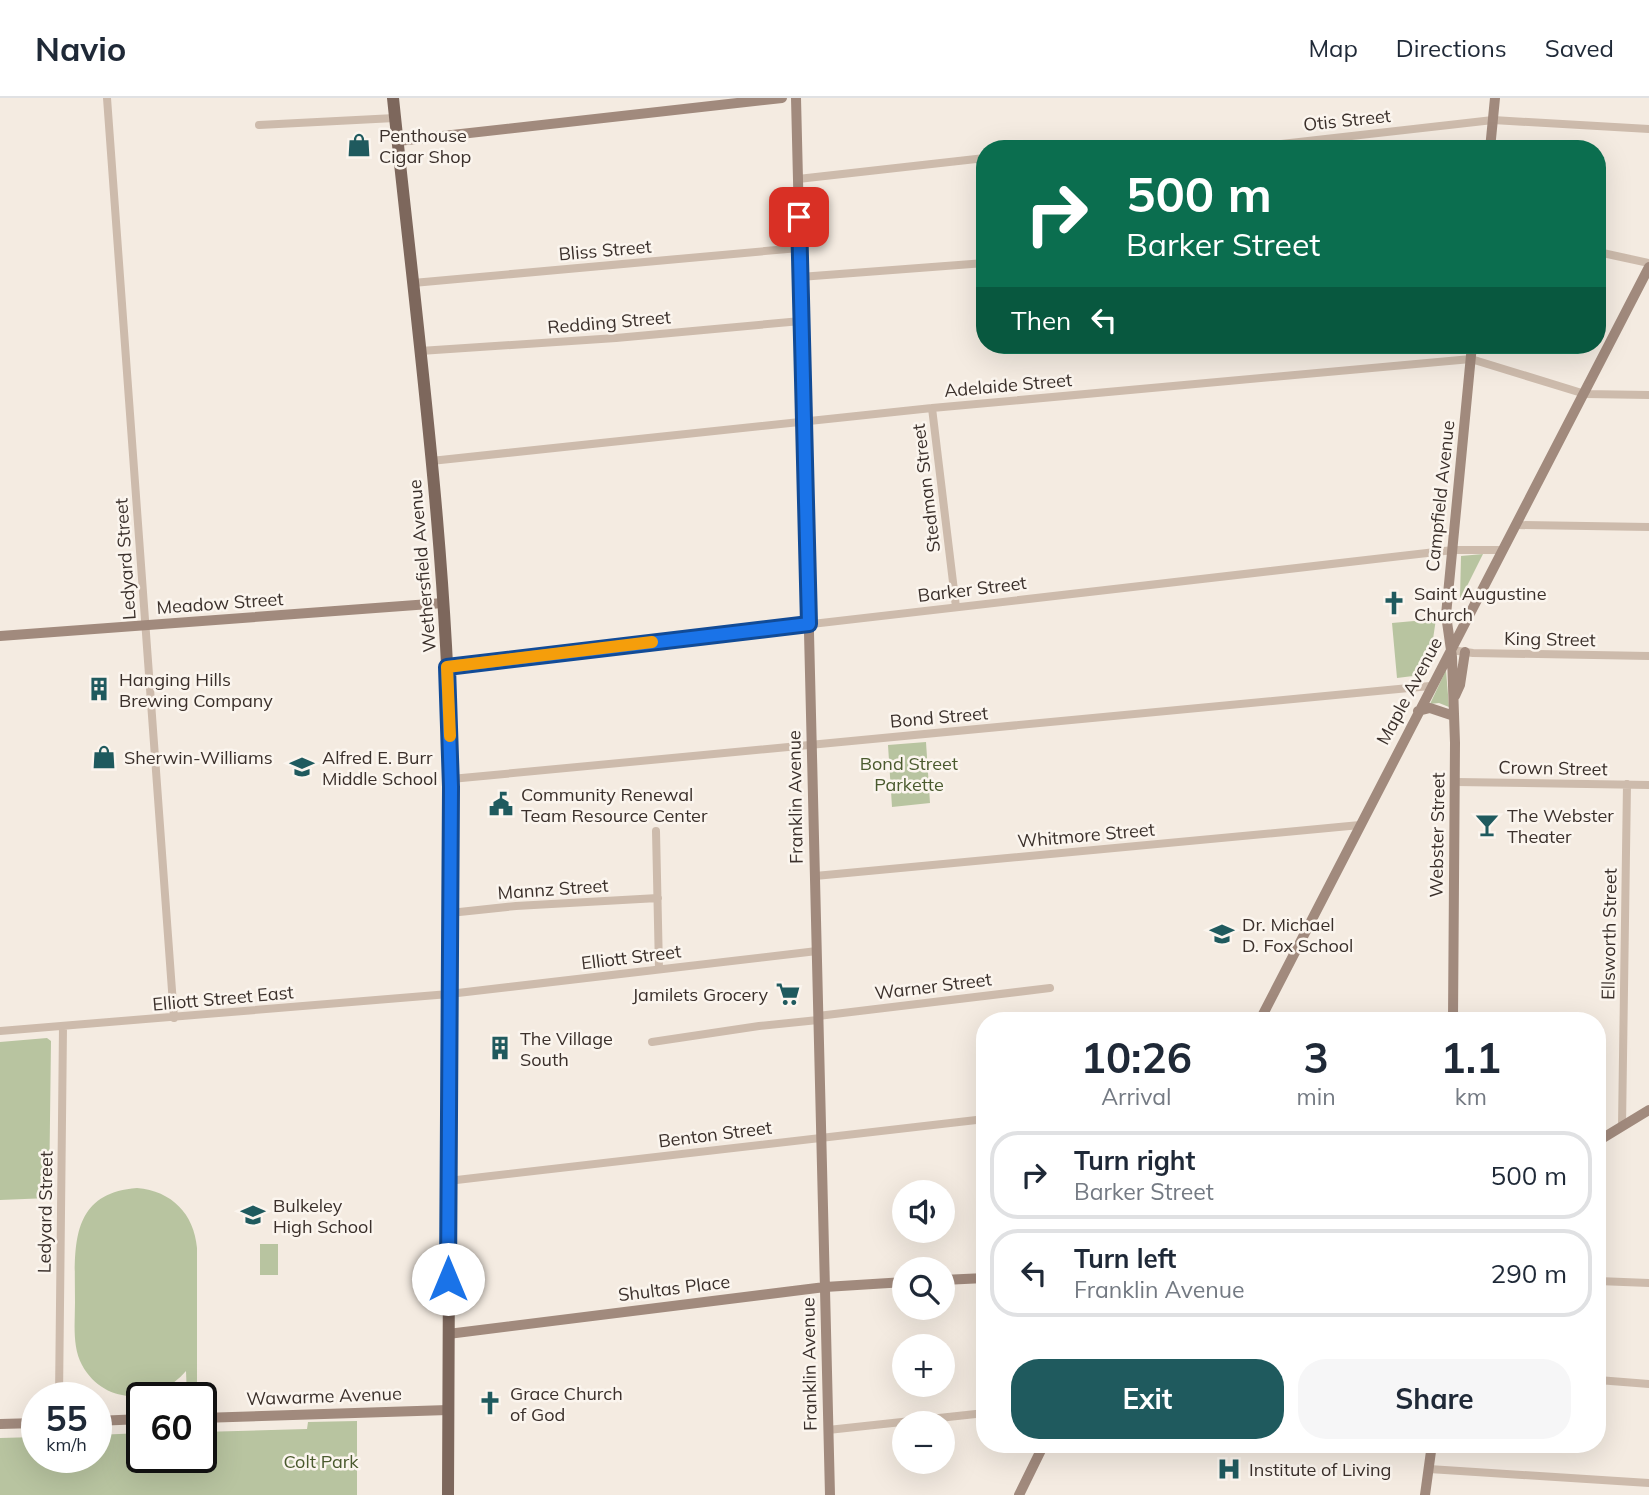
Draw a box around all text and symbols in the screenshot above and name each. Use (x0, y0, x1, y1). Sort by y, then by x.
text: Navio (35, 28, 126, 69)
text: Map (1308, 33, 1358, 63)
text: Directions (1396, 33, 1507, 63)
text: Saved (1545, 33, 1614, 63)
street label: Otis Street (1302, 104, 1392, 136)
place label: Penthouse Cigar Shop (379, 124, 471, 168)
shop icon: Penthouse Cigar Shop (345, 131, 373, 159)
text: 500 m (1126, 163, 1272, 224)
icon: right (1011, 168, 1102, 259)
pin (769, 187, 829, 247)
icon: arrive (780, 198, 818, 236)
text: Barker Street (1126, 224, 1321, 264)
street label: Bliss Street (558, 234, 652, 266)
icon: left (1085, 301, 1123, 339)
text: Then (1011, 304, 1071, 337)
street label: Redding Street (546, 305, 672, 339)
street label: Adelaide Street (943, 368, 1073, 402)
street label: Campfield Avenue (1421, 419, 1459, 573)
street label: Stedman Street (907, 422, 945, 554)
street label: Wethersfield Avenue (403, 479, 441, 653)
street label: Ledyard Street (109, 497, 141, 621)
street label: Barker Street (916, 571, 1028, 607)
place label: Saint Augustine Church (1414, 582, 1546, 626)
street label: Meadow Street (156, 587, 284, 619)
church icon: Saint Augustine Church (1380, 589, 1408, 617)
street label: King Street (1504, 627, 1596, 651)
street label: Maple Avenue (1371, 633, 1447, 749)
place label: Hanging Hills Brewing Company (119, 668, 273, 712)
building icon: Hanging Hills Brewing Company (85, 675, 113, 703)
street label: Bond Street (889, 701, 989, 733)
street label: Franklin Avenue (782, 730, 808, 864)
shop icon: Sherwin-Williams (90, 743, 118, 771)
place label: Sherwin-Williams (124, 746, 273, 769)
place label: Alfred E. Burr Middle School (322, 746, 438, 790)
park label: Bond Street Parkette (860, 752, 958, 796)
school or university icon: Alfred E. Burr Middle School (288, 753, 316, 781)
street label: Crown Street (1498, 756, 1608, 780)
street label: Webster Street (1424, 772, 1450, 898)
place label: Community Renewal Team Resource Center (521, 783, 708, 827)
public building icon: Community Renewal Team Resource Center (487, 790, 515, 818)
place label: The Webster Theater (1507, 804, 1614, 848)
bar icon: The Webster Theater (1473, 811, 1501, 839)
street label: Whitmore Street (1016, 818, 1156, 852)
street label: Ellsworth Street (1596, 868, 1622, 1000)
street label: Mannz Street (497, 874, 609, 904)
place label: Dr. Michael D. Fox School (1242, 913, 1353, 957)
school or university icon: Dr. Michael D. Fox School (1208, 920, 1236, 948)
street label: Elliott Street (580, 939, 682, 975)
street label: Warner Street (873, 967, 993, 1005)
street label: Elliott Street East (151, 980, 295, 1016)
supermarket icon: Jamilets Grocery (774, 980, 802, 1008)
place label: Jamilets Grocery (632, 983, 768, 1006)
place label: The Village South (520, 1027, 613, 1071)
text: 10:26 (1081, 1031, 1192, 1084)
text: 3 (1304, 1031, 1329, 1084)
text: 1.1 (1440, 1031, 1501, 1084)
building icon: The Village South (486, 1034, 514, 1062)
text: Arrival (1101, 1082, 1171, 1111)
text: min (1297, 1082, 1336, 1111)
text: km (1455, 1082, 1487, 1111)
street label: Benton Street (657, 1116, 773, 1152)
text: Turn right (1074, 1144, 1195, 1177)
street label: Ledyard Street (32, 1151, 58, 1273)
icon: right (1015, 1156, 1053, 1194)
text: 500 m (1491, 1159, 1567, 1192)
text: Barker Street (1074, 1177, 1214, 1206)
map controls (892, 1180, 955, 1474)
button: sound (892, 1180, 955, 1243)
place label: Bulkeley High School (273, 1194, 373, 1238)
school or university icon: Bulkeley High School (239, 1201, 267, 1229)
position arrow (411, 1242, 485, 1316)
text: Turn left (1074, 1242, 1176, 1275)
icon: left (1015, 1254, 1053, 1292)
button: search (892, 1257, 955, 1320)
text: 290 m (1491, 1257, 1567, 1290)
street label: Shultas Place (617, 1270, 731, 1306)
text: Franklin Avenue (1074, 1275, 1245, 1304)
street label: Franklin Avenue (796, 1297, 822, 1431)
button: + (892, 1334, 955, 1397)
button: Exit (1011, 1359, 1284, 1439)
button: Share (1298, 1359, 1571, 1439)
speed limit sign: 60 (126, 1382, 217, 1473)
street label: Wawarme Avenue (246, 1382, 402, 1410)
place label: Grace Church of God (510, 1382, 623, 1426)
church icon: Grace Church of God (476, 1389, 504, 1417)
text: 55 (45, 1396, 88, 1440)
button: − (892, 1411, 955, 1474)
text: km/h (46, 1433, 87, 1456)
park label: Colt Park (283, 1450, 359, 1473)
hospital icon: Institute of Living (1215, 1455, 1243, 1483)
place label: Institute of Living (1249, 1458, 1391, 1481)

